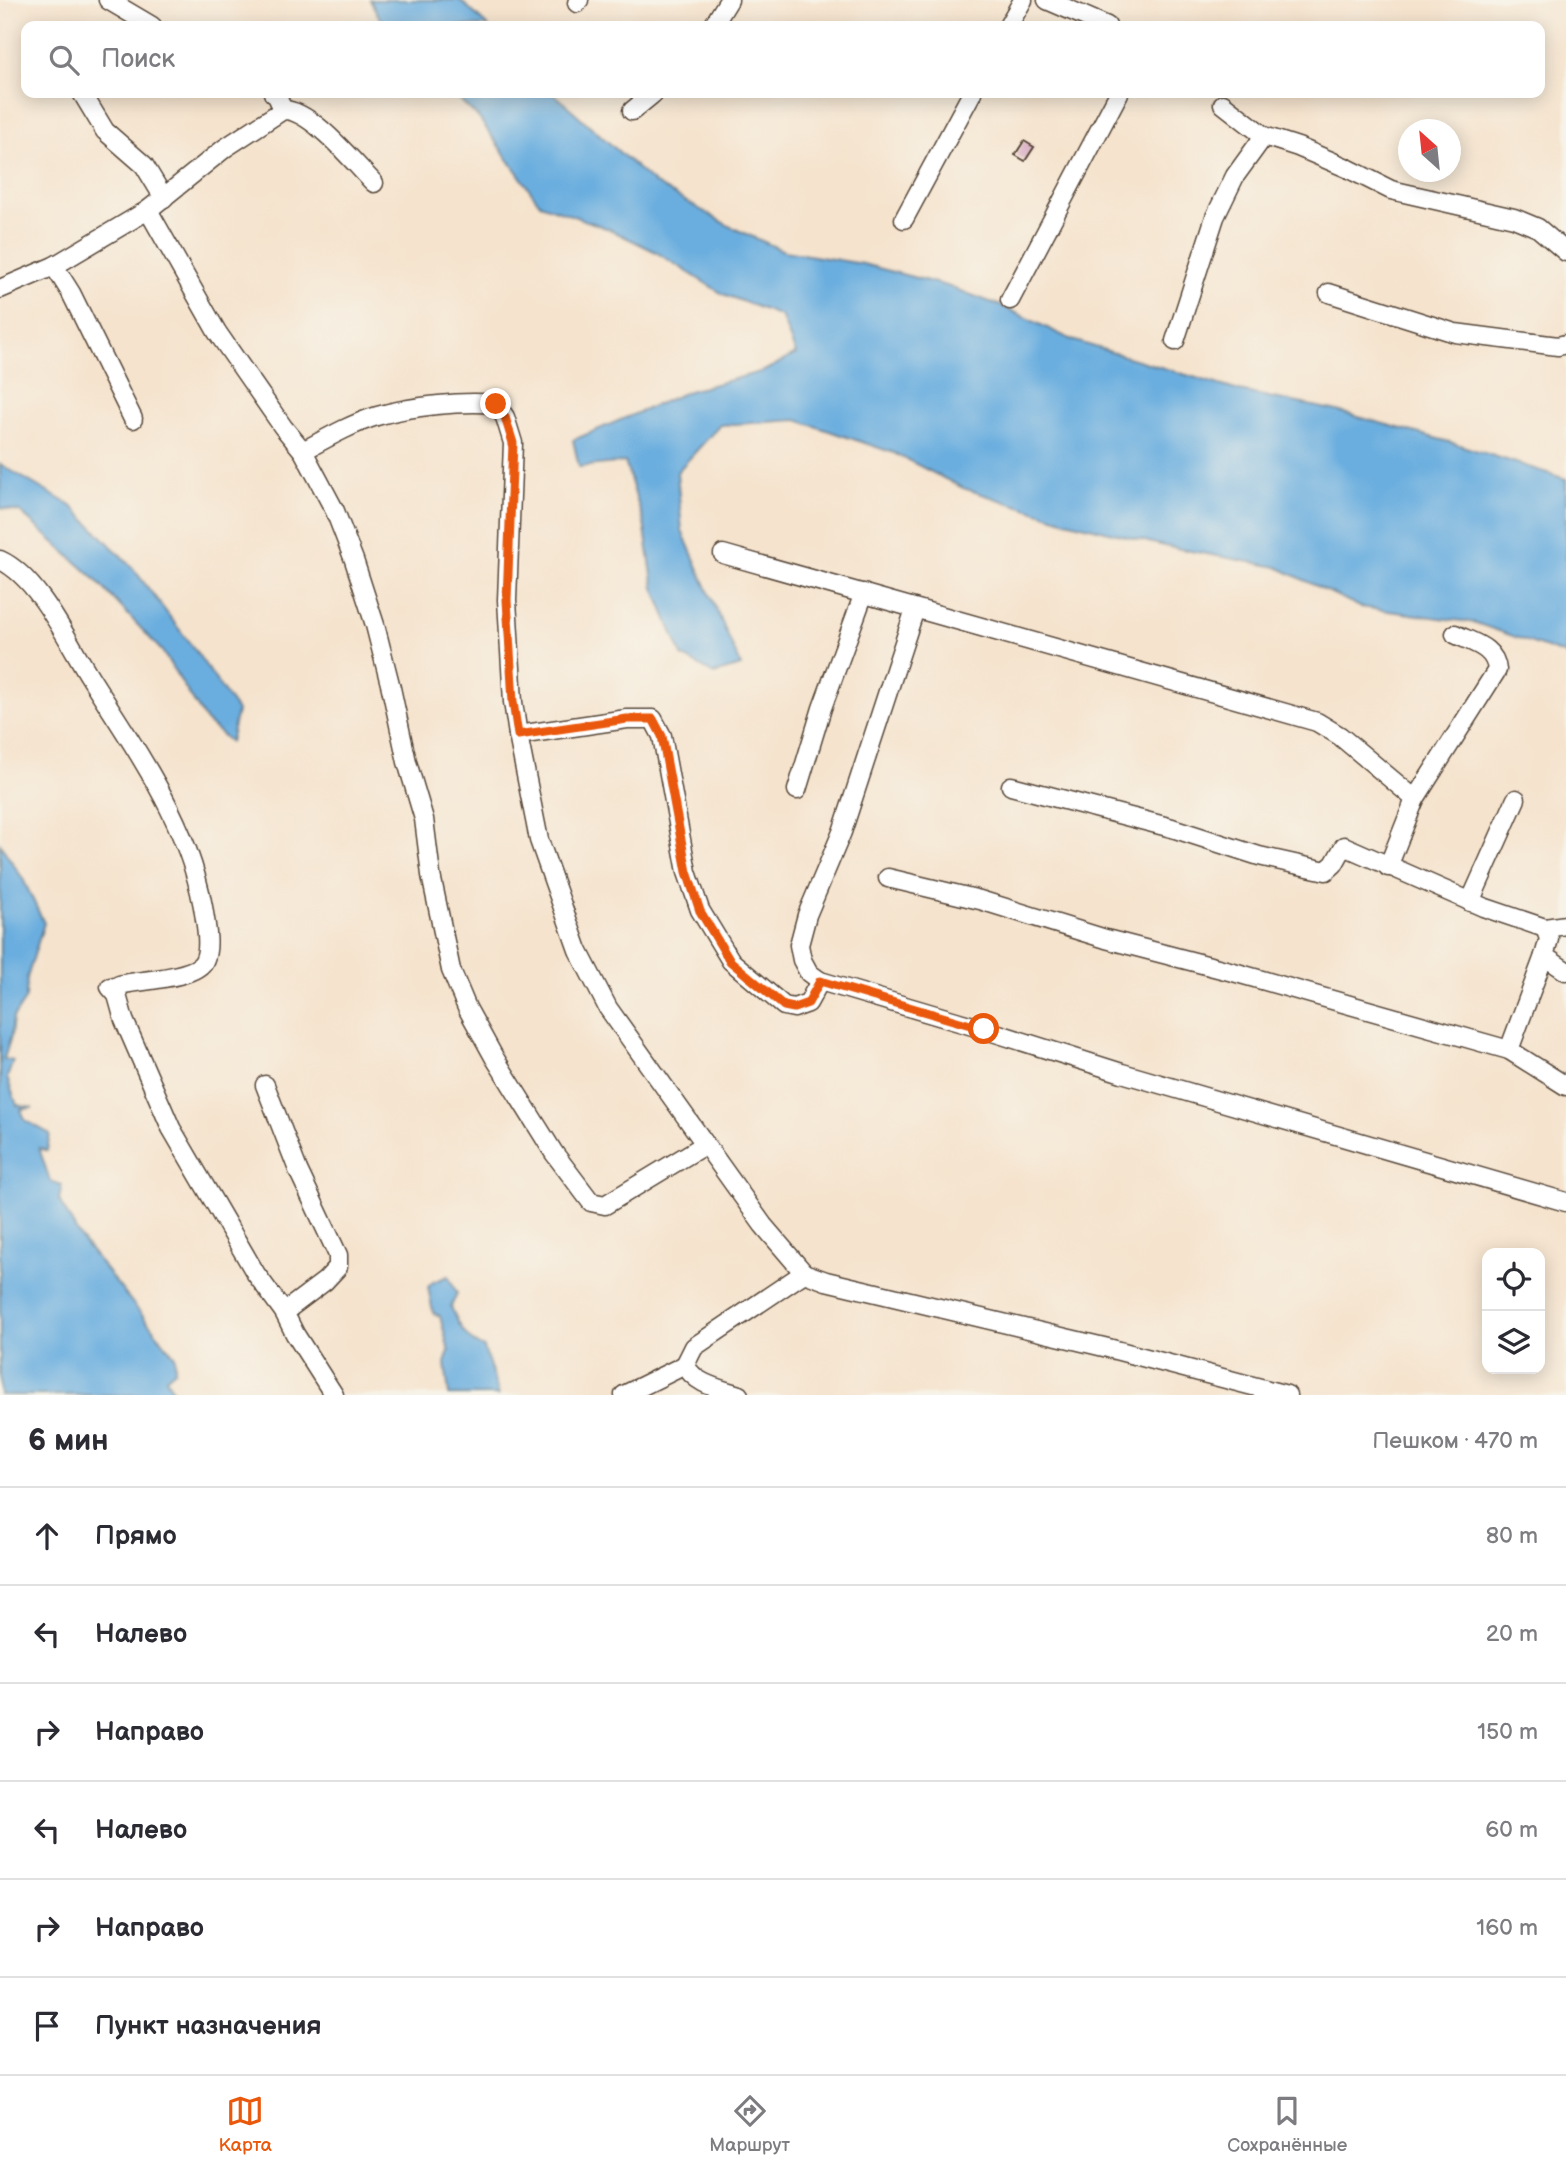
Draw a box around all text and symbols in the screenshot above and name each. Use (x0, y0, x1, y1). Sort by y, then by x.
search box (21, 21, 1545, 98)
icon: search (45, 41, 83, 79)
text: Поиск (101, 44, 175, 75)
north arrow (1398, 119, 1461, 182)
route end (480, 388, 511, 419)
route start (968, 1013, 999, 1044)
map controls (1482, 1248, 1545, 1374)
button: locate (1482, 1248, 1545, 1311)
button: layers (1482, 1311, 1545, 1374)
text: 6 мин (28, 1423, 109, 1459)
text: Пешком · 470 m (1372, 1427, 1538, 1455)
icon: ahead (28, 1517, 66, 1555)
text: Прямо (95, 1521, 177, 1552)
text: 80 m (1486, 1522, 1538, 1550)
icon: left (28, 1615, 66, 1653)
text: Налево (95, 1619, 187, 1650)
text: 20 m (1486, 1620, 1538, 1648)
icon: right (28, 1713, 66, 1751)
text: Направо (95, 1717, 204, 1748)
text: 150 m (1477, 1718, 1538, 1746)
icon: left (28, 1811, 66, 1849)
text: Налево (95, 1815, 187, 1846)
text: 60 m (1485, 1816, 1538, 1844)
icon: right (28, 1909, 66, 1947)
text: Направо (95, 1913, 204, 1944)
text: 160 m (1476, 1914, 1538, 1942)
icon: arrive (28, 2007, 66, 2045)
text: Пункт назначения (95, 2011, 321, 2042)
tab: Карта (219, 2092, 272, 2157)
tab: Маршрут (709, 2092, 790, 2157)
tab: Сохранённые (1227, 2092, 1347, 2157)

